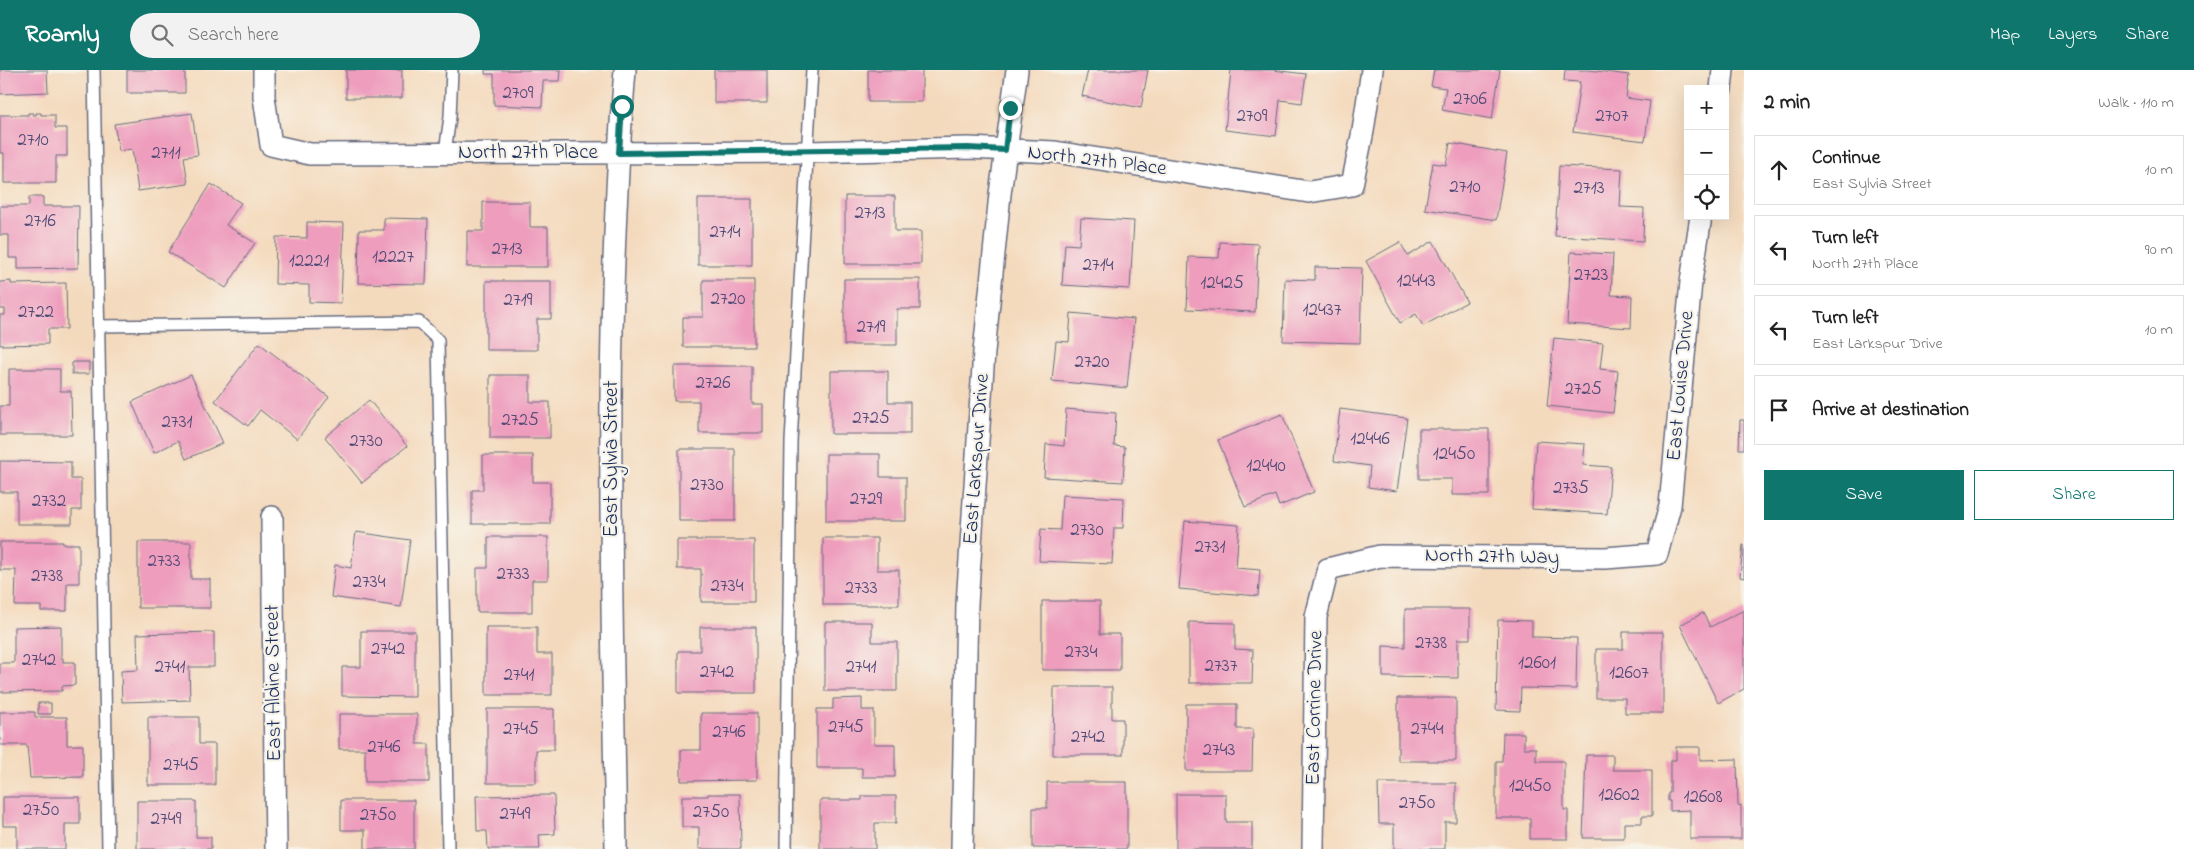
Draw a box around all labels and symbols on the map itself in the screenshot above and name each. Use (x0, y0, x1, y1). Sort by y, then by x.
house number: 2709 (502, 80, 534, 107)
house number: 2706 (1453, 86, 1487, 113)
route start (611, 95, 634, 118)
route end (999, 97, 1022, 120)
house number: 2709 (1236, 103, 1268, 130)
house number: 2707 (1595, 103, 1629, 130)
house number: 2710 (17, 127, 49, 154)
street label: North 27th Place (458, 138, 598, 168)
street label: North 27th Place (1026, 138, 1169, 184)
house number: 2711 (151, 140, 181, 167)
house number: 2710 (1449, 174, 1481, 201)
house number: 2713 (1573, 175, 1605, 202)
house number: 2713 (854, 200, 886, 227)
house number: 2716 (24, 208, 56, 235)
house number: 2714 (709, 219, 741, 246)
house number: 2713 (491, 236, 523, 263)
house number: 12227 (372, 244, 414, 271)
house number: 12221 (289, 248, 329, 275)
house number: 2714 (1082, 252, 1114, 279)
house number: 2723 (1574, 262, 1608, 289)
house number: 12443 (1397, 268, 1436, 295)
house number: 12425 (1200, 270, 1244, 297)
house number: 2720 (711, 286, 745, 313)
house number: 2719 (503, 287, 533, 314)
house number: 12437 (1303, 297, 1342, 324)
house number: 2722 (18, 299, 54, 326)
street label: East Louise Drive (1659, 309, 1703, 462)
house number: 2719 (856, 314, 886, 341)
house number: 2720 (1075, 349, 1109, 376)
house number: 2726 (695, 370, 731, 397)
street label: East Larkspur Drive (956, 372, 998, 546)
house number: 2725 (1564, 376, 1602, 403)
street label: East Sylvia Street (597, 380, 629, 538)
house number: 2725 (852, 405, 890, 432)
house number: 2725 (501, 407, 539, 434)
house number: 2731 (161, 409, 193, 436)
house number: 12446 (1350, 426, 1390, 453)
house number: 2730 (349, 428, 383, 455)
house number: 12450 (1433, 441, 1475, 468)
house number: 12440 (1246, 453, 1286, 480)
house number: 2730 (690, 472, 724, 499)
house number: 2735 (1553, 475, 1589, 502)
house number: 2729 (850, 486, 882, 513)
house number: 2732 (32, 488, 66, 515)
house number: 2730 (1070, 517, 1104, 544)
house number: 2731 (1194, 534, 1226, 561)
street label: North 27th Way (1424, 541, 1560, 575)
house number: 2733 (148, 548, 181, 575)
house number: 2733 (497, 561, 530, 588)
house number: 2738 (31, 563, 63, 590)
house number: 2734 (353, 569, 386, 596)
house number: 2734 (711, 573, 744, 600)
house number: 2733 (845, 575, 878, 602)
street label: East Aldine Street (258, 604, 290, 762)
street label: East Corrine Drive (1299, 630, 1331, 786)
house number: 2738 (1415, 630, 1447, 657)
house number: 2742 (371, 636, 405, 663)
house number: 2734 (1065, 639, 1098, 666)
house number: 2742 (22, 647, 56, 674)
house number: 12601 (1518, 650, 1556, 677)
house number: 2737 (1205, 653, 1238, 680)
house number: 2741 (154, 654, 186, 681)
house number: 2741 (845, 654, 877, 681)
house number: 2742 (700, 659, 734, 686)
house number: 12607 (1609, 660, 1649, 687)
house number: 2741 (503, 662, 535, 689)
house number: 2745 (828, 714, 864, 741)
house number: 2745 (503, 716, 539, 743)
house number: 2744 (1411, 716, 1444, 743)
house number: 2746 (712, 719, 746, 746)
house number: 2742 (1071, 724, 1105, 751)
house number: 2746 (367, 734, 401, 761)
house number: 2743 (1203, 737, 1236, 764)
house number: 2745 (163, 752, 199, 779)
house number: 12450 (1509, 773, 1551, 800)
house number: 12602 (1598, 782, 1640, 809)
house number: 12608 (1683, 784, 1723, 811)
house number: 2750 (1399, 790, 1435, 817)
house number: 2750 (23, 797, 59, 824)
house number: 2750 (693, 799, 729, 826)
house number: 2749 (500, 801, 531, 828)
house number: 2750 (360, 802, 396, 829)
house number: 2749 (151, 806, 182, 833)

